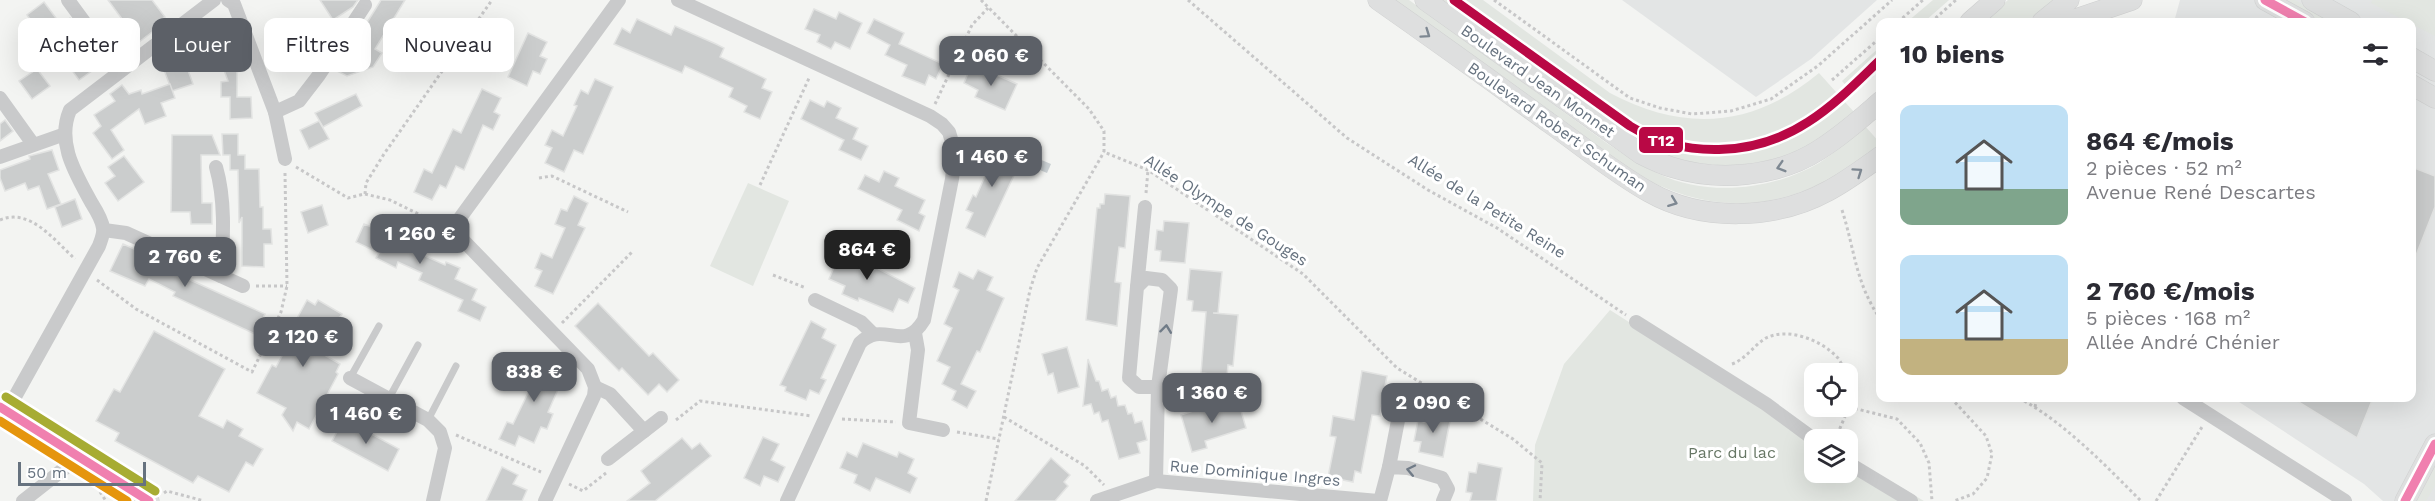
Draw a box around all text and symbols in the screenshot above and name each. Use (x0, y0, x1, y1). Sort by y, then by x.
chip: Acheter (18, 18, 140, 72)
chip: Louer (152, 18, 252, 72)
chip: Filtres (264, 18, 371, 72)
chip: Nouveau (383, 18, 514, 72)
street label: Boulevard Jean Monnet (1457, 21, 1619, 142)
one-way arrow (1420, 27, 1431, 38)
pin: 2 060 € (936, 36, 1046, 87)
icon: filters (2359, 38, 2392, 71)
text: 10 biens (1900, 39, 2004, 69)
text: 2 060 € (953, 43, 1029, 67)
street label: Boulevard Robert Schuman (1464, 58, 1650, 196)
line badge: T12 (1638, 126, 1684, 154)
text: 864 €/mois (2086, 126, 2234, 156)
icon: home (1948, 129, 2020, 201)
text: T12 (1648, 131, 1674, 150)
pin: 1 460 € (937, 137, 1047, 188)
text: 1 460 € (956, 144, 1028, 168)
street label: Allée Olympe de Gouges (1141, 150, 1311, 270)
street label: Allée de la Petite Reine (1405, 150, 1569, 262)
text: 2 pièces · 52 m² (2086, 156, 2242, 180)
one-way arrow (1776, 160, 1787, 172)
one-way arrow (1851, 168, 1862, 179)
text: Avenue René Descartes (2086, 180, 2316, 204)
one-way arrow (1668, 195, 1678, 208)
pin: 1 260 € (365, 214, 475, 265)
text: 1 260 € (384, 221, 456, 245)
pin: 864 € (825, 230, 909, 281)
pin: 2 760 € (130, 237, 240, 288)
text: 864 € (838, 237, 896, 261)
text: 2 760 € (148, 244, 222, 268)
text: 2 760 €/mois (2086, 276, 2255, 306)
icon: home (1948, 279, 2020, 351)
text: 5 pièces · 168 m² (2086, 306, 2250, 330)
pin: 2 120 € (248, 317, 358, 368)
text: 2 120 € (268, 324, 338, 348)
one-way arrow (1159, 324, 1171, 333)
text: Allée André Chénier (2086, 330, 2280, 354)
pin: 838 € (492, 352, 576, 403)
text: 838 € (506, 359, 562, 383)
map controls (1804, 363, 1858, 483)
button: locate (1804, 363, 1858, 417)
pin: 1 360 € (1157, 373, 1267, 424)
text: 1 360 € (1176, 380, 1248, 404)
pin: 2 090 € (1378, 383, 1488, 434)
text: 2 090 € (1395, 390, 1471, 414)
pin: 1 460 € (311, 394, 421, 445)
text: 1 460 € (330, 401, 402, 425)
button: layers (1804, 429, 1858, 483)
park label: Parc du lac (1688, 443, 1776, 462)
street label: Rue Dominique Ingres (1169, 456, 1341, 490)
scale bar (18, 459, 146, 486)
text: 50 m (27, 463, 67, 482)
one-way arrow (1406, 464, 1416, 477)

